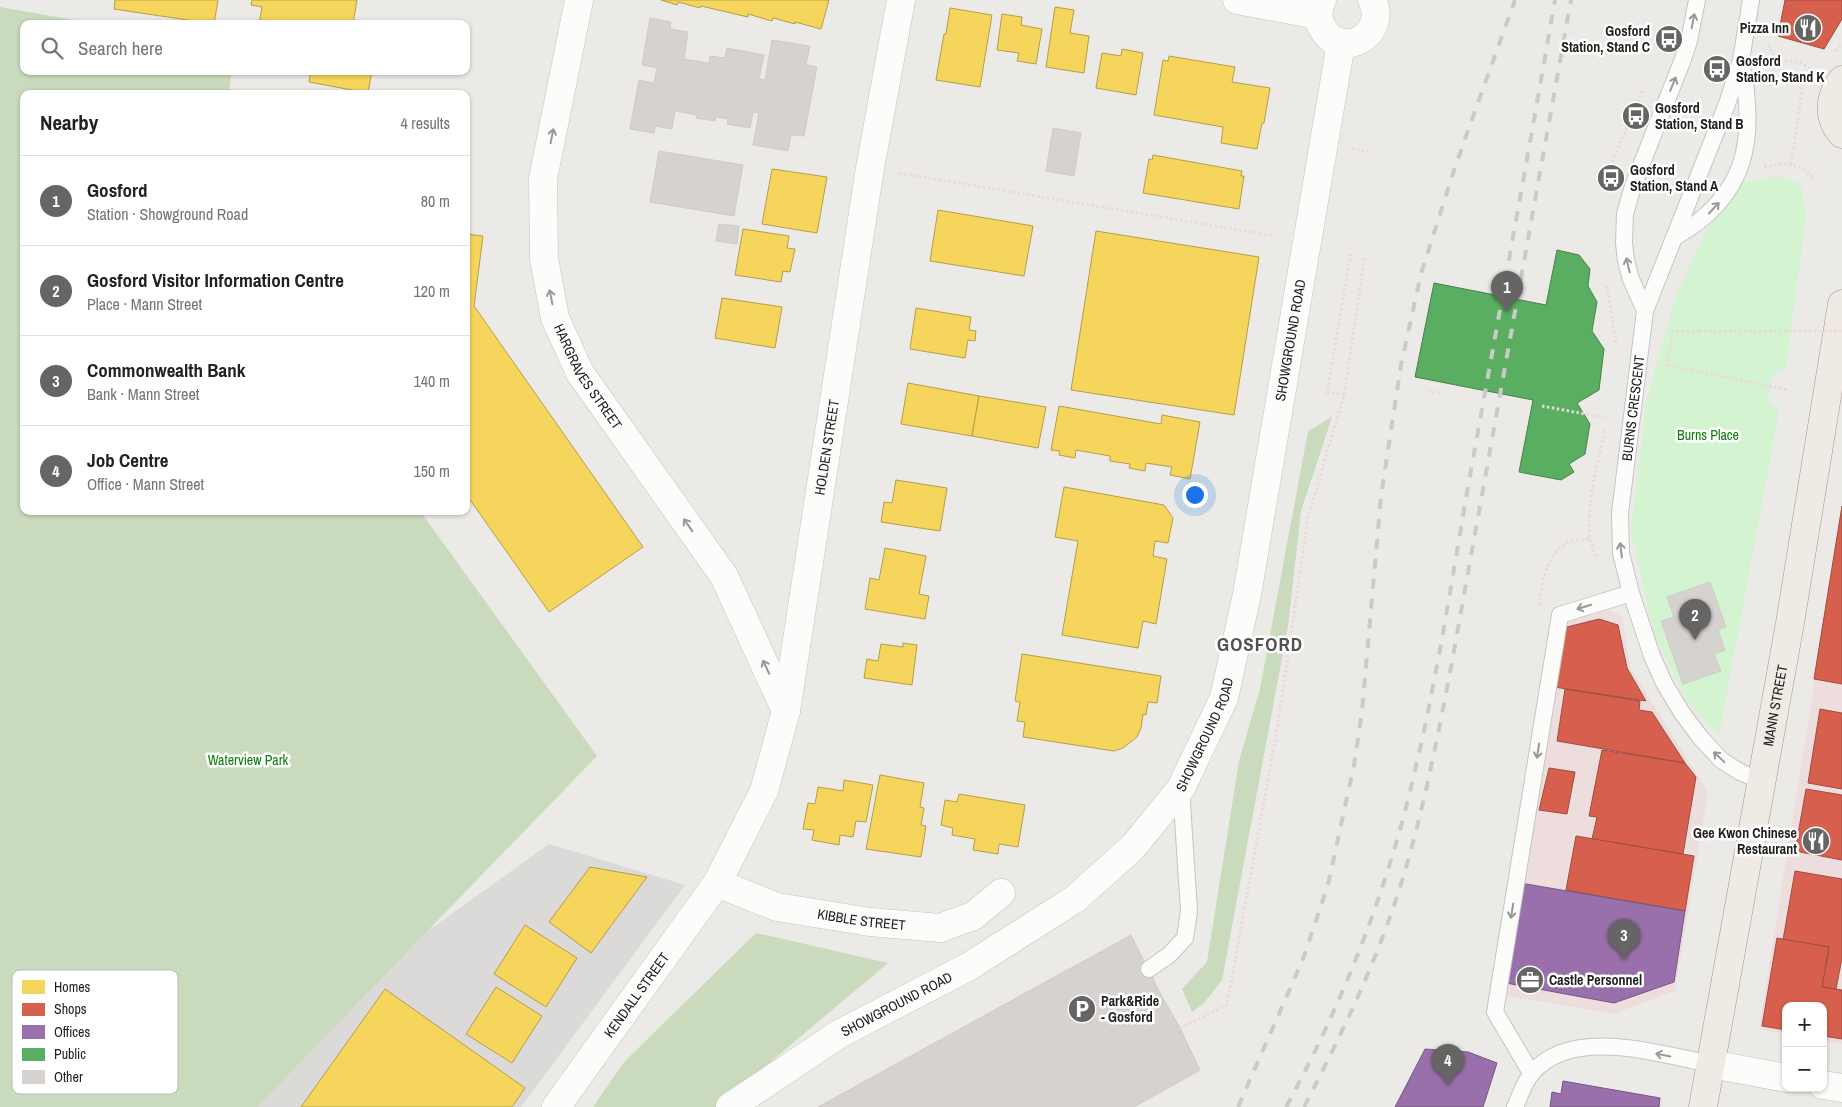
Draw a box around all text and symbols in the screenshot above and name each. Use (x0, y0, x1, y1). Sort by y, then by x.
one-way arrow (1689, 13, 1699, 29)
restaurant icon: Pizza Inn (1793, 13, 1823, 43)
place label: Pizza Inn (1740, 19, 1789, 37)
search box (20, 20, 470, 75)
place label: Gosford Station, Stand C (1561, 22, 1650, 56)
bus stop icon: Gosford Station, Stand C (1654, 24, 1684, 54)
icon: search (38, 34, 66, 62)
text: Search here (78, 35, 163, 61)
place label: Gosford Station, Stand K (1736, 52, 1825, 86)
bus stop icon: Gosford Station, Stand K (1702, 54, 1732, 84)
one-way arrow (1669, 77, 1679, 92)
place label: Gosford Station, Stand B (1655, 99, 1744, 133)
bus stop icon: Gosford Station, Stand B (1621, 101, 1651, 131)
text: Nearby (40, 108, 98, 137)
text: 4 results (400, 112, 450, 134)
one-way arrow (547, 129, 557, 145)
place label: Gosford Station, Stand A (1630, 161, 1719, 195)
bus stop icon: Gosford Station, Stand A (1596, 163, 1626, 193)
text: Gosford (87, 177, 148, 203)
text: 1 (52, 190, 60, 212)
text: 80 m (421, 190, 450, 212)
one-way arrow (1708, 202, 1720, 215)
text: Station · Showground Road (87, 203, 248, 225)
one-way arrow (1623, 258, 1632, 274)
text: Gosford Visitor Information Centre (87, 267, 344, 293)
pin: 1 (1491, 271, 1523, 312)
street label: SHOWGROUND ROAD (1271, 278, 1310, 402)
text: 2 (52, 280, 60, 302)
text: 120 m (414, 280, 450, 302)
one-way arrow (546, 290, 555, 306)
text: Place · Mann Street (87, 293, 202, 315)
street label: HARGRAVES STREET (550, 321, 626, 433)
street label: BURNS CRESCENT (1618, 354, 1648, 462)
text: Commonwealth Bank (87, 357, 245, 383)
text: 3 (52, 370, 60, 392)
text: 140 m (414, 370, 450, 392)
text: Bank · Mann Street (87, 383, 199, 405)
street label: HOLDEN STREET (811, 398, 843, 496)
park label: Burns Place (1677, 426, 1739, 444)
text: Job Centre (87, 447, 168, 473)
text: 4 (52, 460, 60, 482)
text: 150 m (414, 460, 450, 482)
text: Office · Mann Street (87, 473, 204, 495)
your location (1182, 482, 1208, 508)
one-way arrow (682, 519, 693, 532)
one-way arrow (1616, 543, 1626, 559)
pin: 2 (1679, 599, 1711, 640)
one-way arrow (1576, 603, 1592, 613)
district label: GOSFORD (1217, 631, 1303, 657)
one-way arrow (761, 659, 771, 674)
street label: MANN STREET (1759, 663, 1791, 748)
street label: SHOWGROUND ROAD (1172, 676, 1237, 794)
one-way arrow (1532, 742, 1542, 758)
park label: Waterview Park (208, 751, 289, 769)
one-way arrow (1713, 751, 1725, 763)
place label: Gee Kwon Chinese Restaurant (1693, 824, 1797, 858)
restaurant icon: Gee Kwon Chinese Restaurant (1801, 826, 1831, 856)
one-way arrow (1506, 903, 1516, 919)
street label: KIBBLE STREET (816, 905, 906, 934)
pin: 3 (1608, 919, 1640, 960)
street label: KENDALL STREET (600, 949, 673, 1041)
office icon: Castle Personnel (1515, 965, 1545, 995)
street label: SHOWGROUND ROAD (838, 968, 955, 1041)
legend (12, 970, 178, 1094)
place label: Castle Personnel (1549, 971, 1642, 989)
text: Homes (54, 978, 91, 996)
place label: Park&Ride - Gosford (1101, 992, 1159, 1026)
parking icon: Park&Ride - Gosford (1067, 994, 1097, 1024)
text: Shops (54, 1000, 87, 1018)
map controls (1782, 1002, 1827, 1092)
button: + (1782, 1002, 1827, 1047)
text: Offices (54, 1023, 90, 1041)
pin: 4 (1432, 1044, 1464, 1085)
text: Public (54, 1045, 86, 1063)
button: − (1782, 1047, 1827, 1092)
one-way arrow (1655, 1050, 1671, 1059)
text: Other (54, 1068, 83, 1086)

